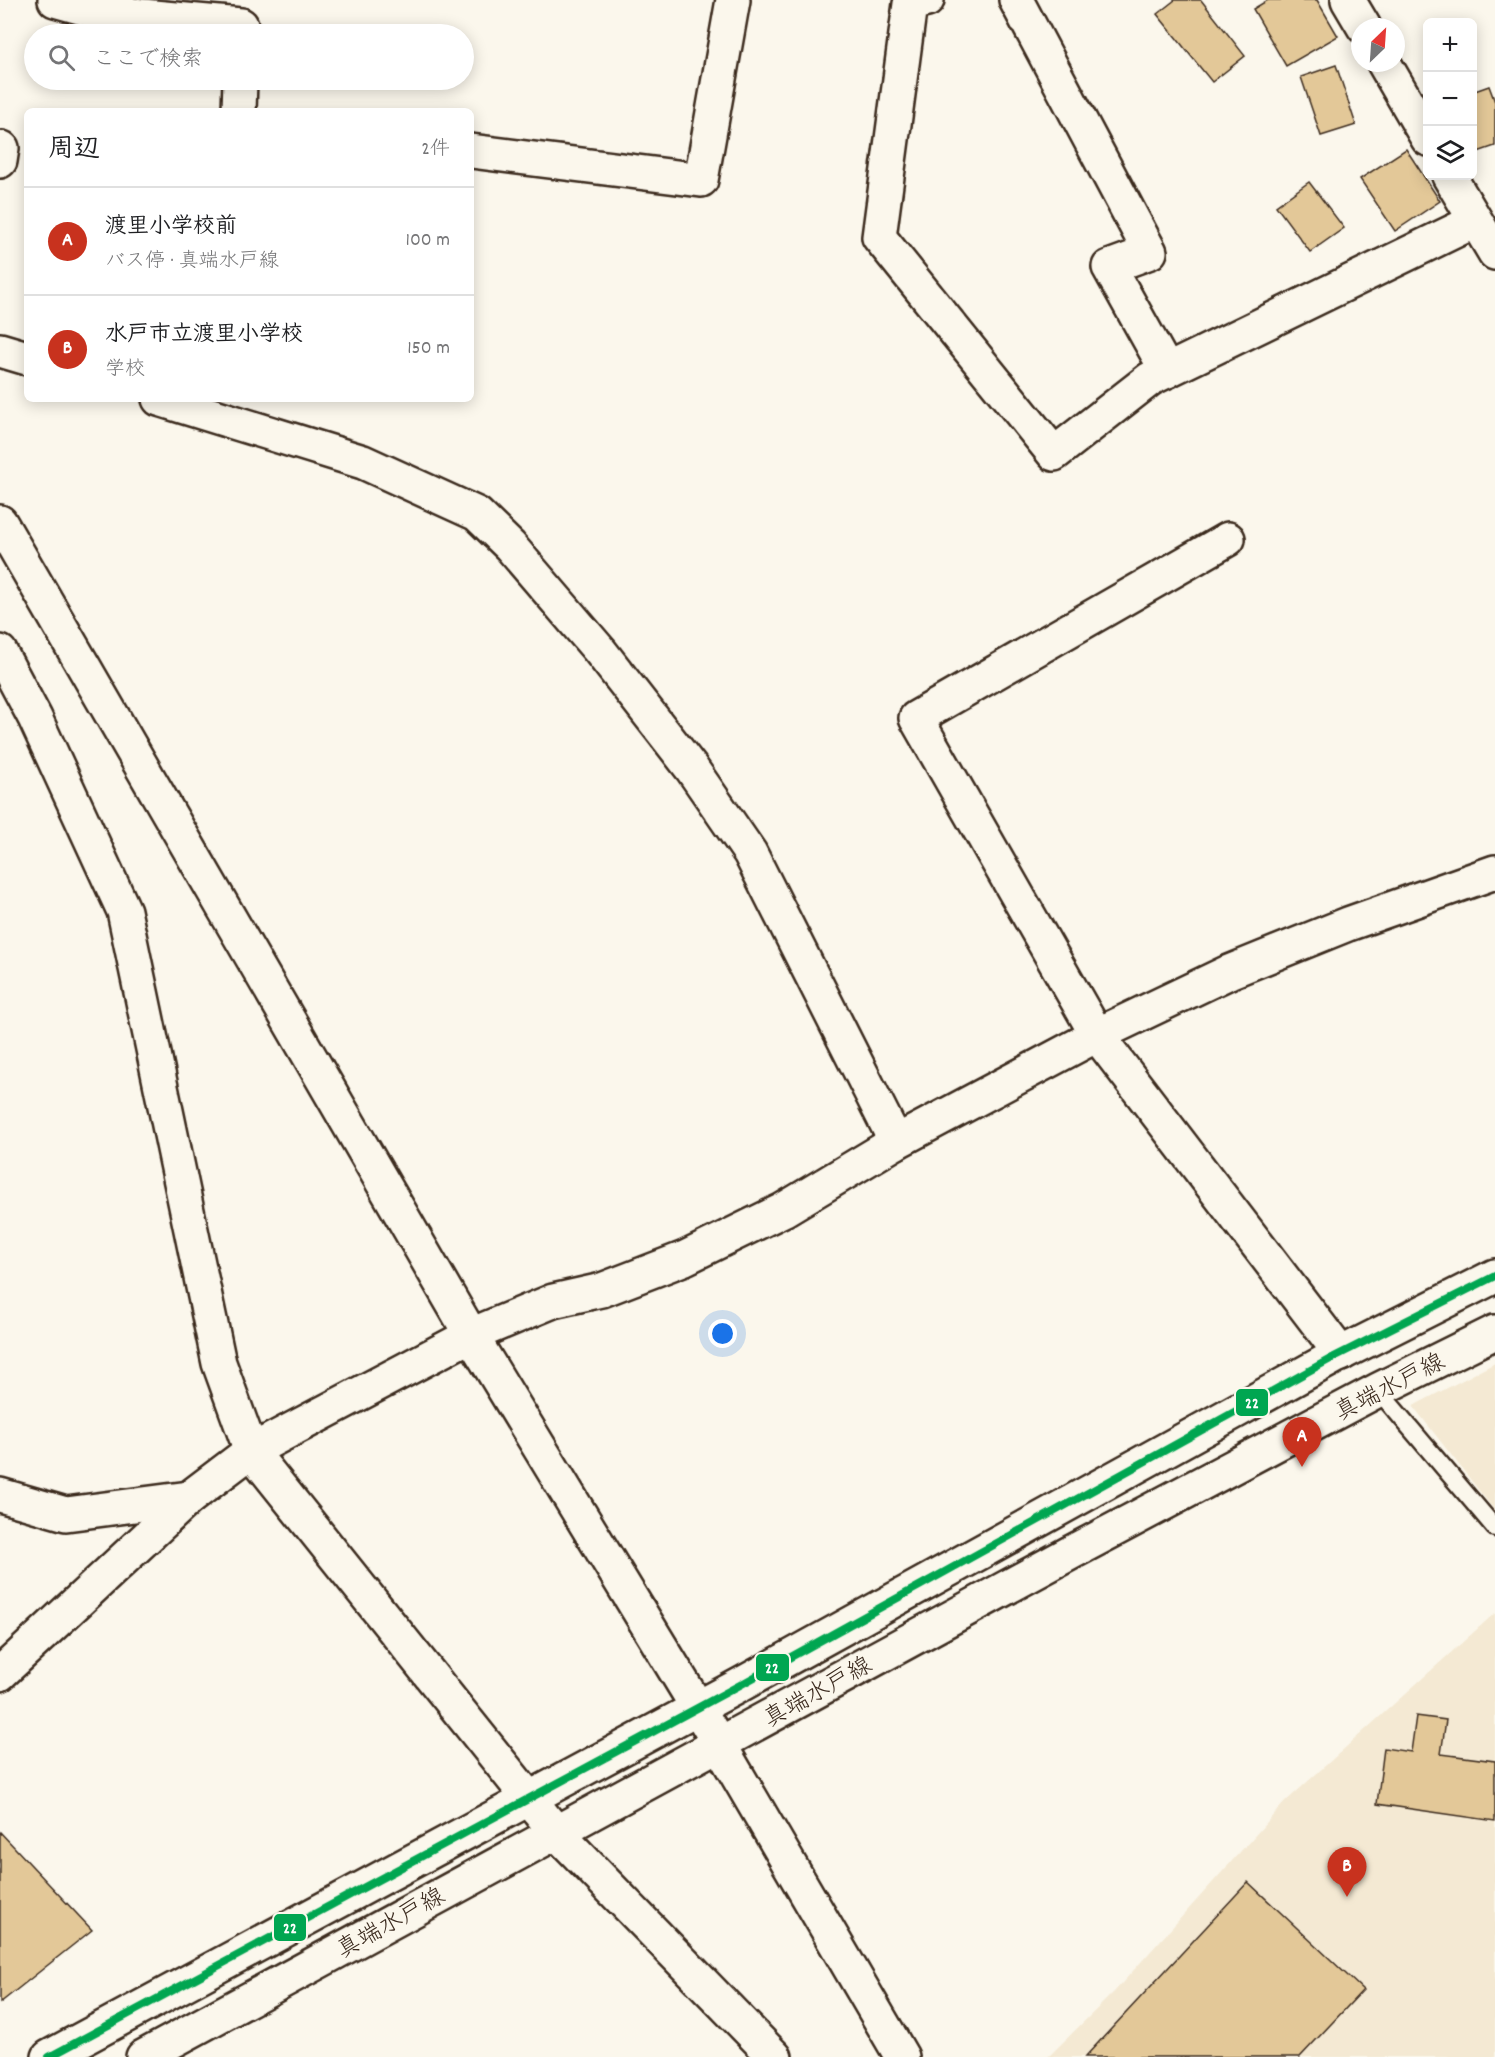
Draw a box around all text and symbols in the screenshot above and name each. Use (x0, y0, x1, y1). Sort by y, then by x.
north arrow (1351, 18, 1405, 72)
map controls (1423, 18, 1477, 180)
button: + (1423, 18, 1477, 72)
search box (24, 24, 474, 90)
icon: search (45, 41, 78, 74)
text: ここで検索 (93, 45, 203, 76)
button: − (1423, 72, 1477, 126)
button: layers (1423, 126, 1477, 180)
text: 周辺 (48, 132, 100, 169)
text: 2件 (421, 136, 450, 164)
text: 渡里小学校前 (105, 212, 237, 243)
text: A (62, 227, 73, 255)
text: 100 m (406, 227, 450, 255)
text: バス停 · 真端水戸線 (105, 248, 279, 276)
text: 水戸市立渡里小学校 (105, 320, 303, 351)
text: B (63, 335, 72, 363)
text: 150 m (407, 335, 450, 363)
text: 学校 (105, 356, 145, 384)
your location (708, 1319, 737, 1348)
street label: 真端水戸線 (1329, 1346, 1452, 1431)
line badge: 22 (1235, 1388, 1269, 1417)
text: 22 (1245, 1393, 1259, 1416)
pin: A (1282, 1418, 1322, 1467)
street label: 真端水戸線 (758, 1650, 879, 1738)
line badge: 22 (755, 1653, 790, 1682)
text: 22 (765, 1658, 779, 1681)
pin: B (1328, 1848, 1366, 1897)
street label: 真端水戸線 (331, 1881, 452, 1969)
line badge: 22 (273, 1913, 307, 1942)
text: 22 (283, 1918, 297, 1941)

